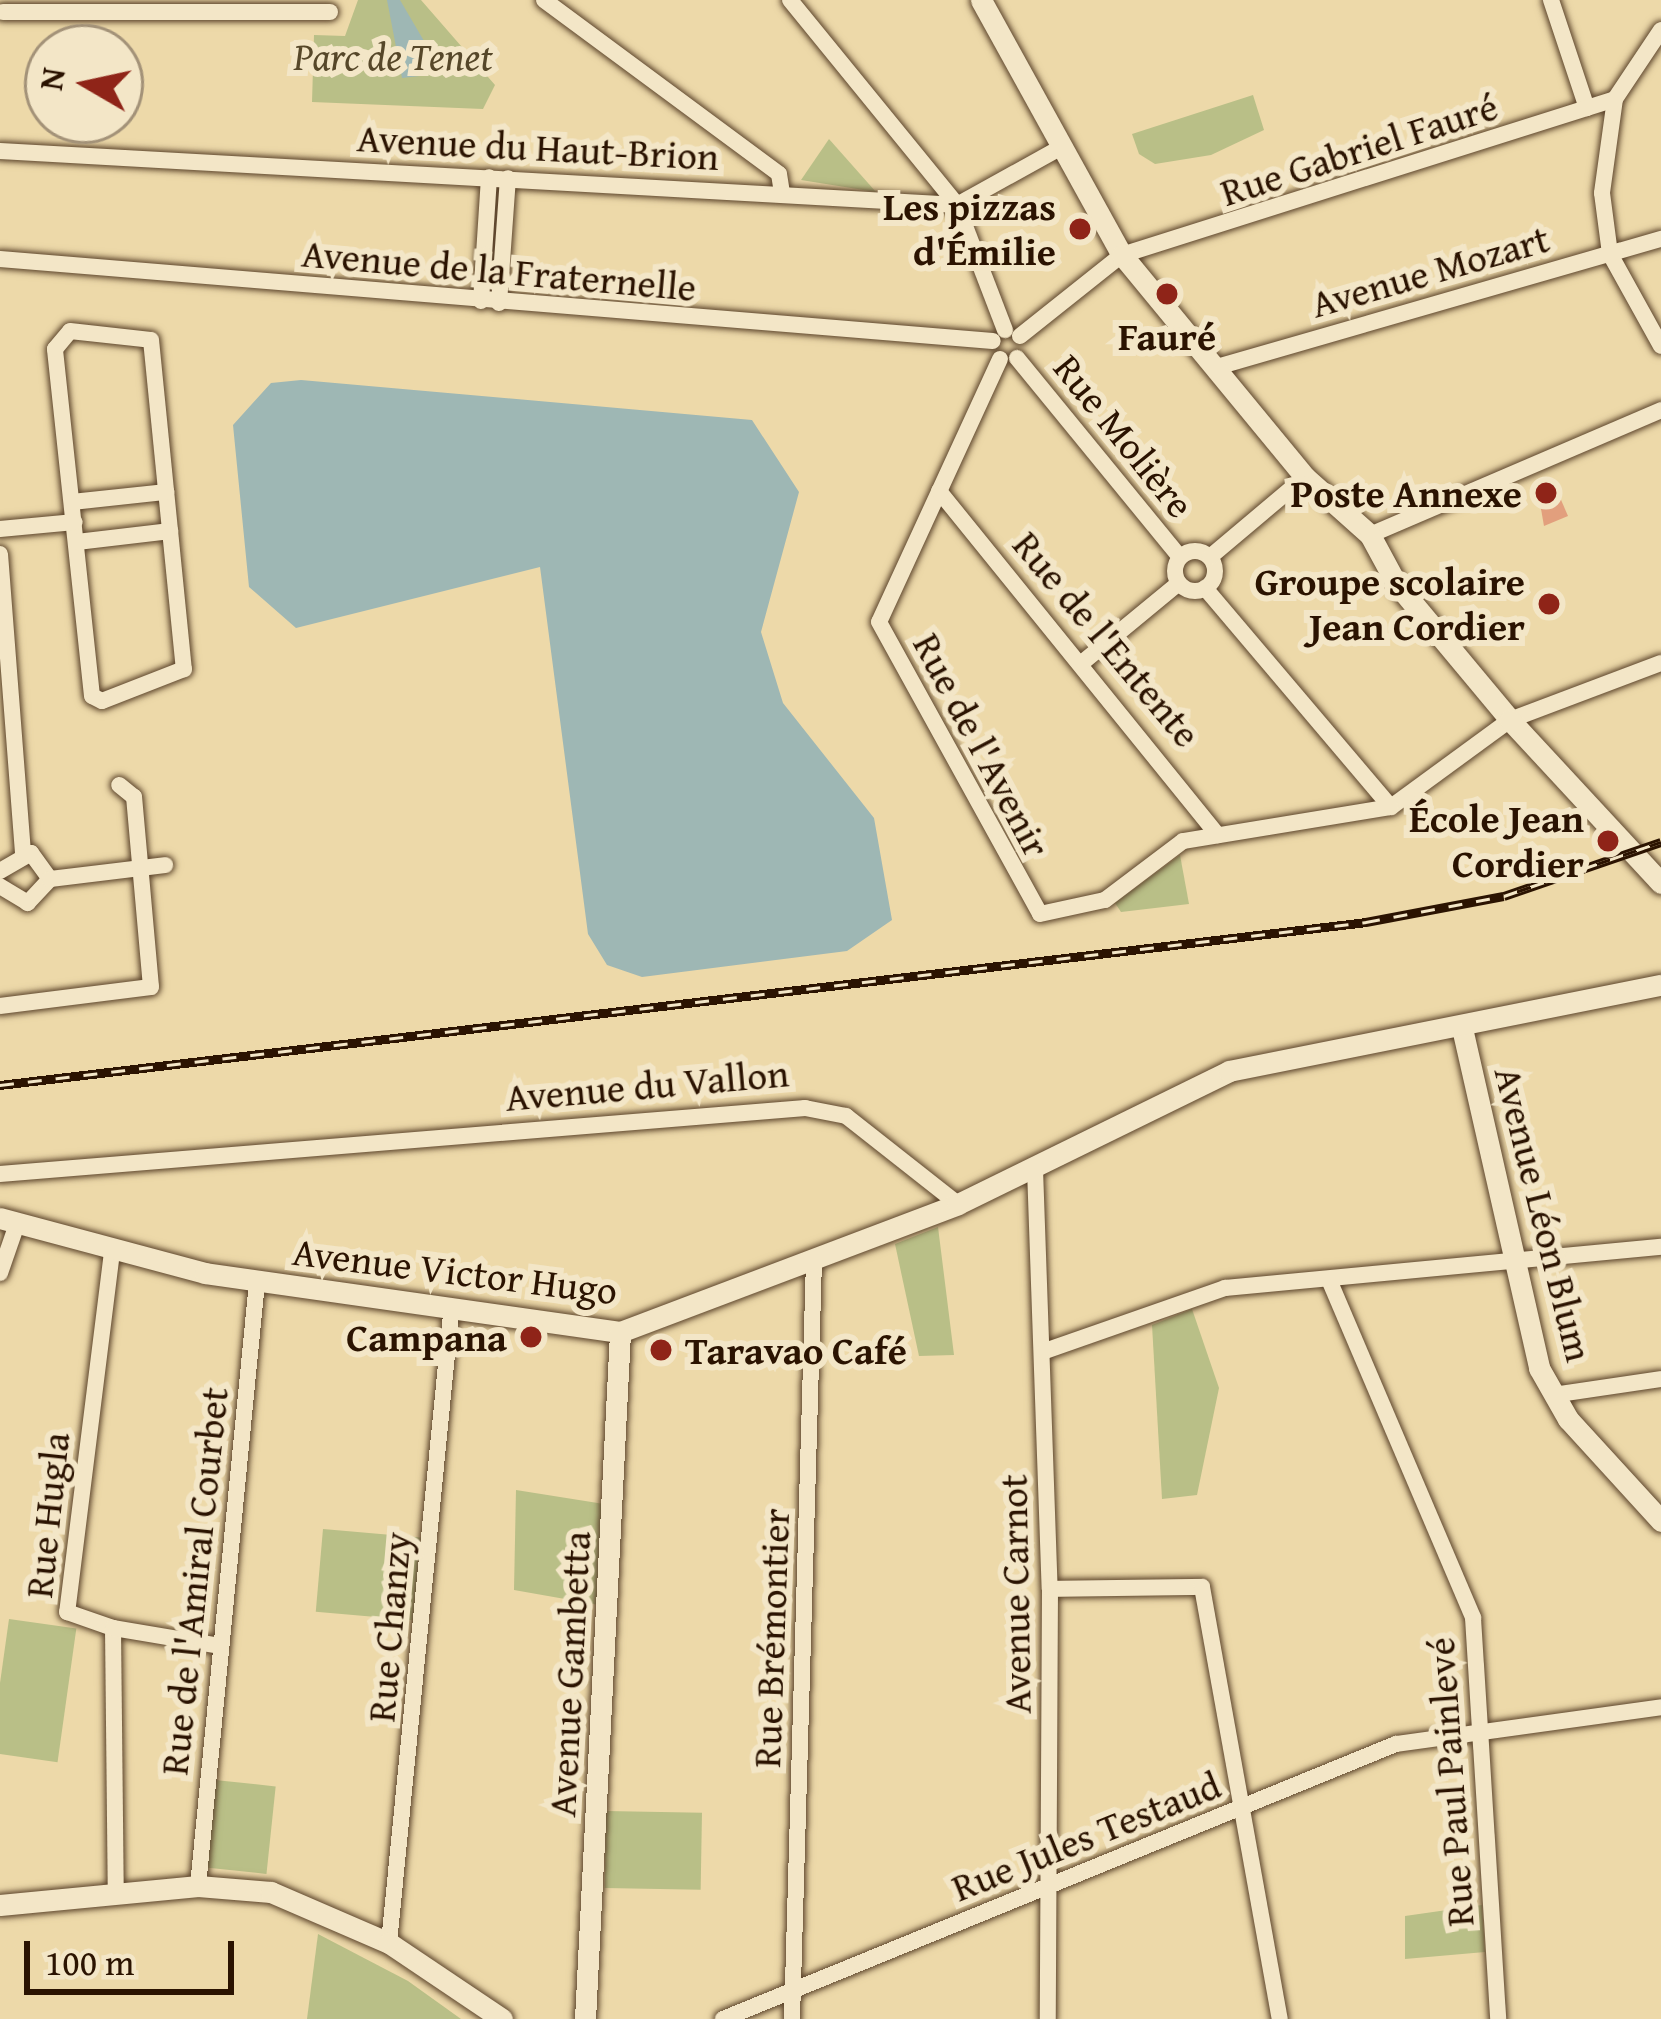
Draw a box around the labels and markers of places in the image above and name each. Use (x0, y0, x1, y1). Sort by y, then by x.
place label: Les pizzas d'Émilie (883, 184, 1056, 275)
marker: Les pizzas d'Émilie (1067, 216, 1093, 242)
marker: Fauré (1154, 281, 1180, 307)
place label: Fauré (1118, 313, 1216, 359)
place label: Poste Annexe (1291, 470, 1522, 516)
marker: Poste Annexe (1533, 480, 1559, 506)
place label: Groupe scolaire Jean Cordier (1255, 559, 1525, 650)
marker: Groupe scolaire Jean Cordier (1536, 591, 1562, 617)
place label: École Jean Cordier (1409, 796, 1584, 887)
marker: École Jean Cordier (1595, 828, 1621, 854)
place label: Campana (346, 1314, 507, 1360)
marker: Campana (518, 1324, 544, 1350)
place label: Taravao Café (685, 1327, 907, 1373)
marker: Taravao Café (648, 1337, 674, 1363)

